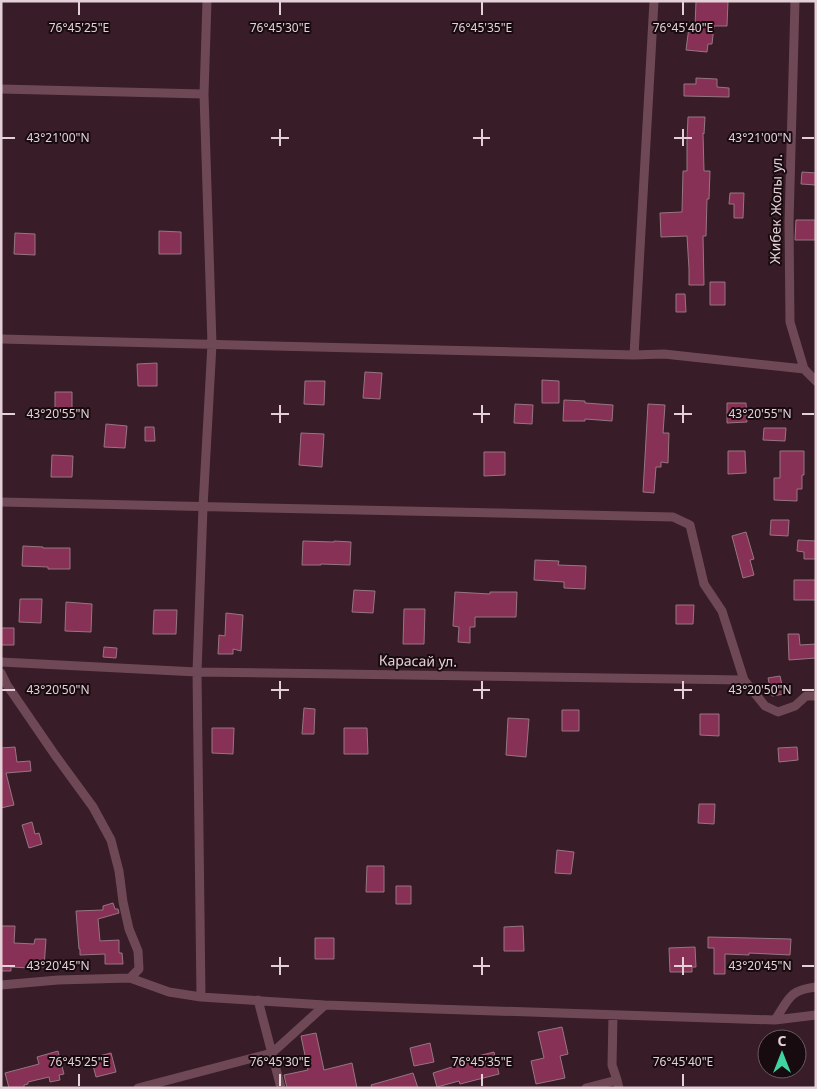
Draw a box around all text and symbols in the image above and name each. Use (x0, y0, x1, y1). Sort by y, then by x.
text: 76°45'25"E (49, 19, 109, 36)
text: 76°45'30"E (250, 19, 310, 36)
text: 76°45'35"E (452, 19, 512, 36)
text: 76°45'40"E (653, 19, 713, 36)
text: 43°21'00"N (26, 129, 90, 146)
text: 43°21'00"N (728, 129, 792, 146)
street label: Жибек Жолы ул. (765, 154, 786, 264)
text: 43°20'55"N (26, 405, 90, 422)
text: 43°20'55"N (728, 405, 792, 422)
street label: Карасай ул. (379, 650, 457, 671)
text: 43°20'50"N (26, 681, 90, 698)
text: 43°20'50"N (728, 681, 792, 698)
text: 43°20'45"N (26, 957, 90, 974)
text: 43°20'45"N (728, 957, 792, 974)
north arrow (757, 1029, 807, 1079)
text: С (777, 1031, 787, 1050)
text: 76°45'25"E (49, 1053, 109, 1070)
text: 76°45'30"E (250, 1053, 310, 1070)
text: 76°45'35"E (452, 1053, 512, 1070)
text: 76°45'40"E (653, 1053, 713, 1070)

